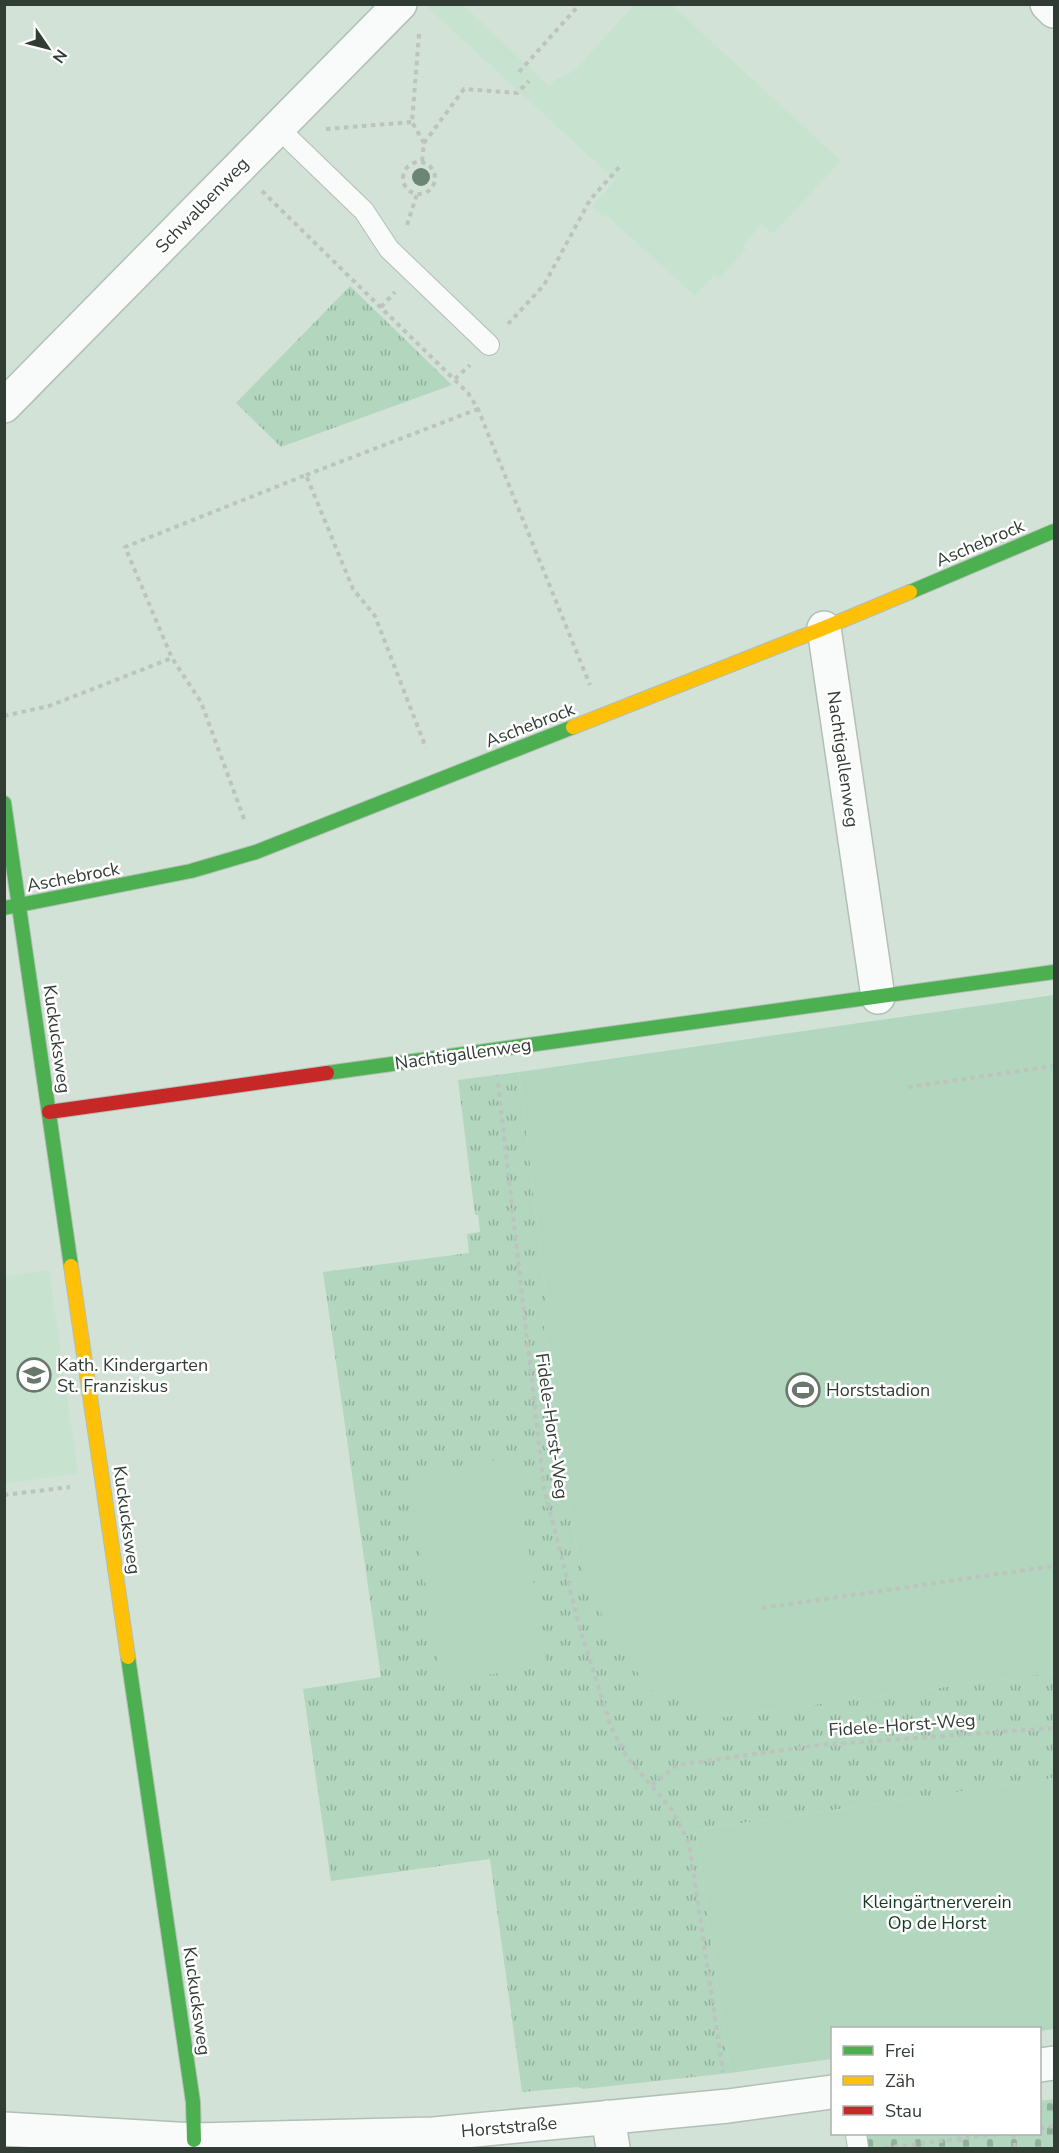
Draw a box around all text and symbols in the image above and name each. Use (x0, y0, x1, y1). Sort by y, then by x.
north arrow (18, 18, 78, 78)
text: N (47, 45, 72, 67)
street label: Schwalbenweg (150, 152, 254, 258)
street label: Aschebrock (932, 513, 1029, 572)
street label: Nachtigallenweg (822, 689, 864, 829)
street label: Aschebrock (482, 697, 579, 753)
street label: Aschebrock (25, 856, 122, 898)
street label: Kuckucksweg (38, 983, 76, 1095)
street label: Nachtigallenweg (393, 1033, 533, 1075)
street label: Fidele-Horst-Weg (530, 1351, 574, 1501)
place label: Kath. Kindergarten St. Franziskus (57, 1353, 208, 1398)
school or university icon: Kath. Kindergarten St. Franziskus (16, 1357, 52, 1393)
sports icon: Horststadion (785, 1372, 821, 1408)
place label: Horststadion (826, 1378, 930, 1402)
street label: Kuckucksweg (108, 1464, 146, 1576)
street label: Fidele-Horst-Weg (828, 1708, 976, 1742)
park label: Kleingärtnerverein Op de Horst (862, 1890, 1012, 1935)
street label: Kuckucksweg (178, 1945, 216, 2057)
legend (831, 2027, 1041, 2135)
text: Frei (885, 2039, 915, 2063)
text: Zäh (885, 2069, 915, 2093)
text: Stau (885, 2099, 922, 2123)
street label: Horststraße (460, 2111, 558, 2143)

